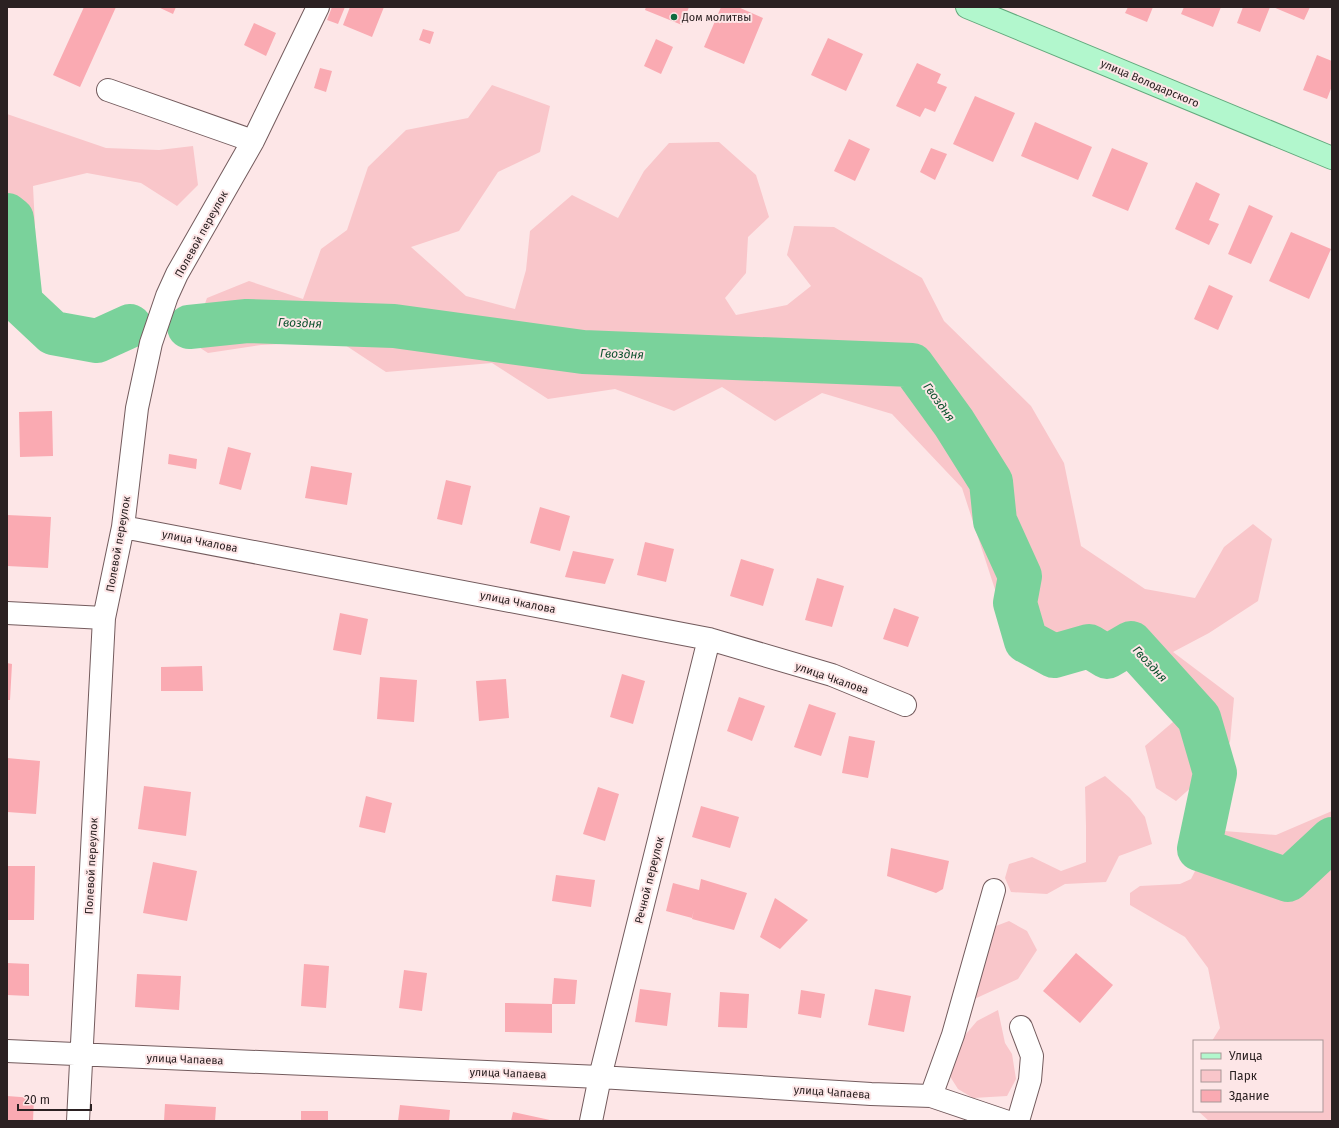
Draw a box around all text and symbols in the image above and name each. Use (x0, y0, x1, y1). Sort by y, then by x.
place label: Дом молитвы (681, 11, 751, 24)
marker: Дом молитвы (669, 12, 679, 22)
street label: улица Володарского (1098, 57, 1201, 110)
street label: Полевой переулок (172, 188, 231, 280)
water label: Гвоздня (278, 315, 322, 331)
water label: Гвоздня (600, 346, 644, 362)
water label: Гвоздня (920, 380, 958, 424)
street label: Полевой переулок (104, 495, 133, 593)
street label: улица Чкалова (161, 528, 239, 555)
street label: улица Чкалова (479, 589, 557, 616)
water label: Гвоздня (1130, 643, 1170, 685)
street label: улица Чкалова (793, 660, 870, 697)
street label: Полевой переулок (82, 817, 101, 915)
street label: Речной переулок (632, 835, 667, 925)
legend (1193, 1040, 1323, 1112)
text: Улица (1229, 1049, 1263, 1063)
street label: улица Чапаева (146, 1052, 224, 1067)
street label: улица Чапаева (469, 1066, 547, 1081)
text: Парк (1229, 1069, 1258, 1083)
street label: улица Чапаева (793, 1083, 871, 1102)
scale bar (18, 1086, 91, 1112)
text: Здание (1229, 1089, 1269, 1103)
text: 20 m (24, 1093, 50, 1107)

